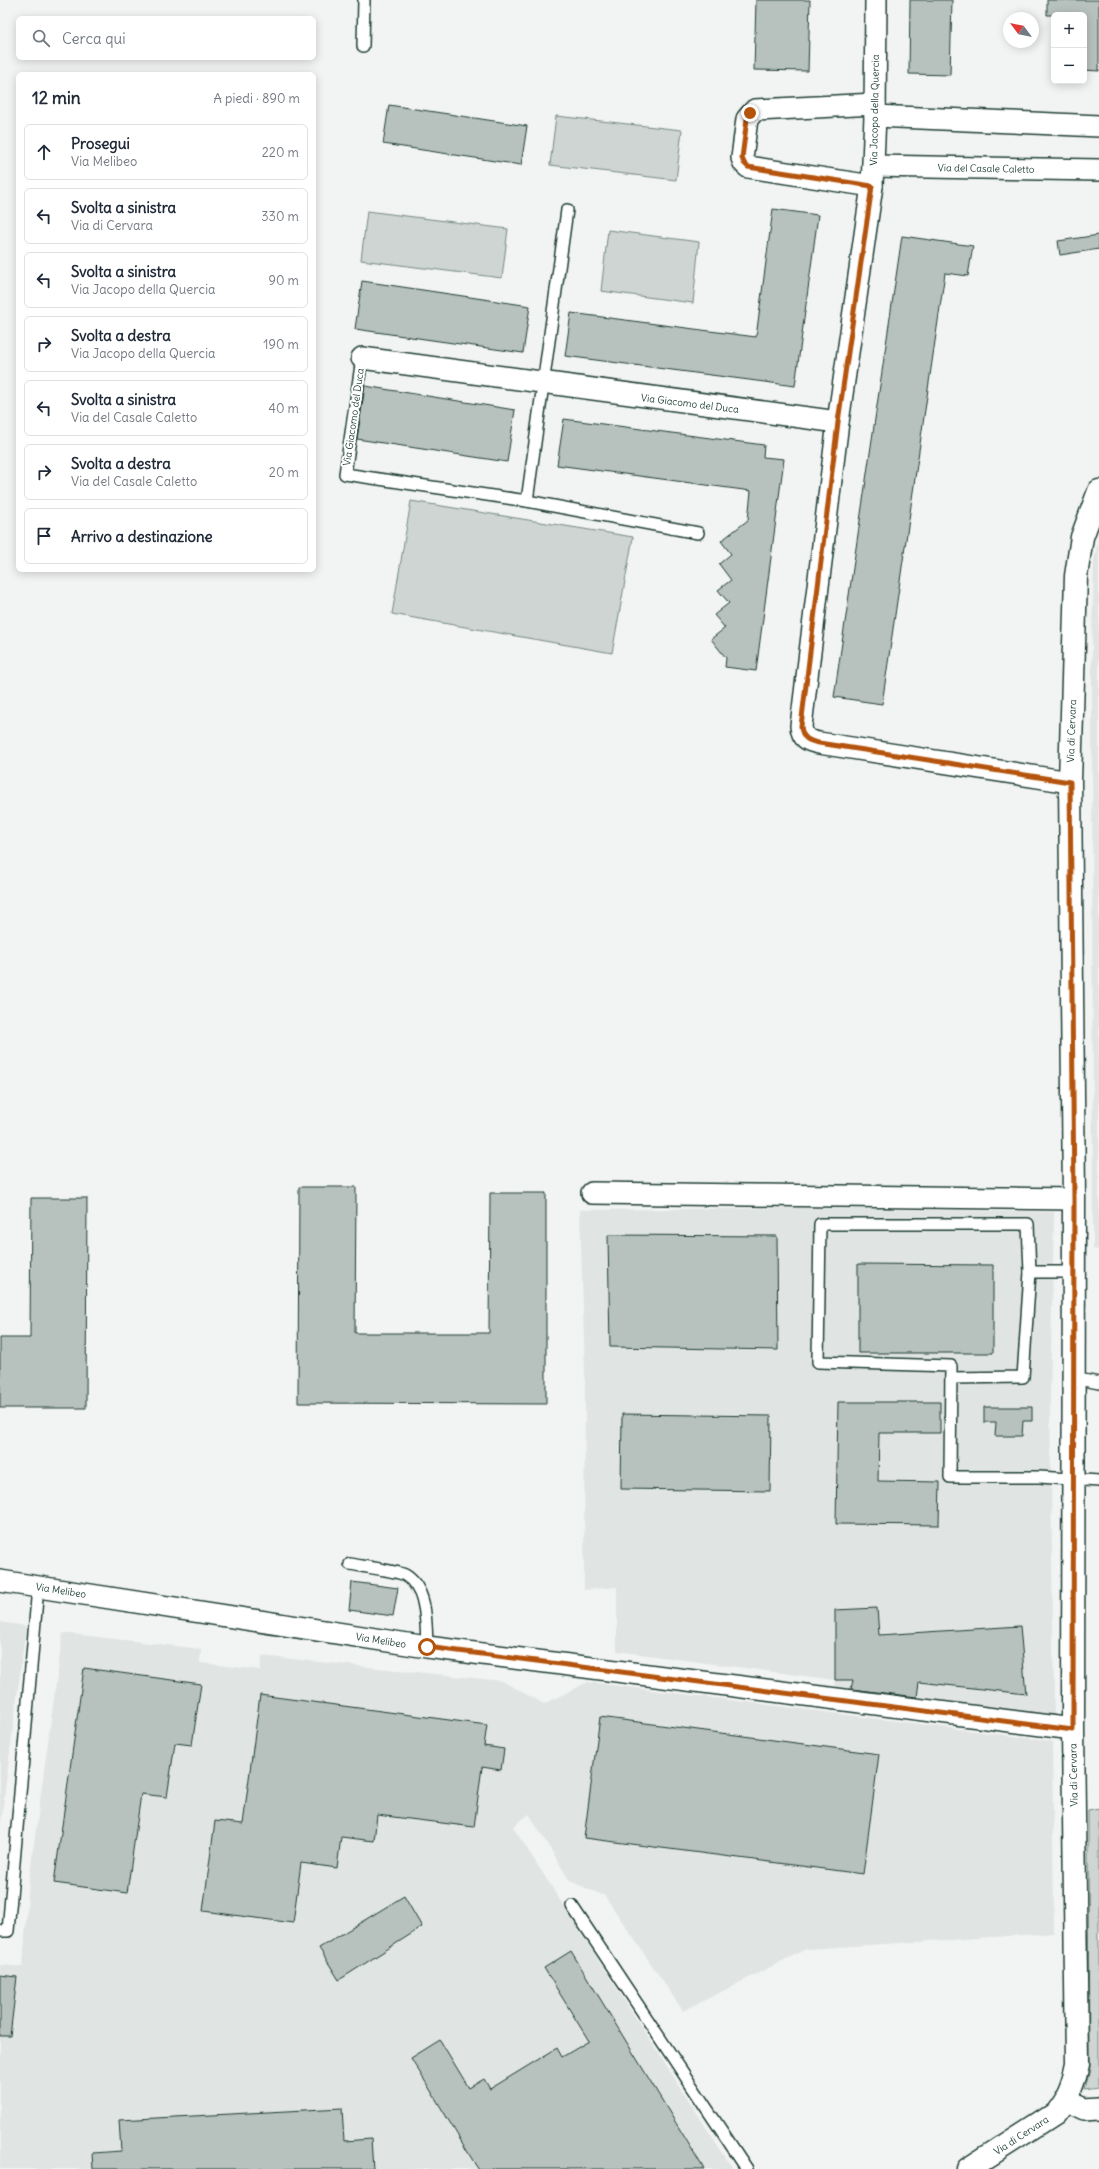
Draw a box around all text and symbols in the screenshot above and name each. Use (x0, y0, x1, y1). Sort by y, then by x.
north arrow (1003, 12, 1039, 48)
map controls (1051, 12, 1087, 84)
button: + (1051, 12, 1087, 48)
search box (16, 16, 316, 60)
icon: search (30, 27, 52, 49)
text: Cerca qui (62, 29, 126, 48)
button: − (1051, 48, 1087, 84)
street label: Via Jacopo della Quercia (867, 54, 882, 166)
text: 12 min (32, 87, 81, 109)
text: A piedi · 890 m (214, 90, 300, 107)
route end (741, 104, 759, 122)
text: Prosegui (71, 134, 130, 153)
icon: ahead (33, 141, 55, 163)
text: 220 m (262, 144, 299, 161)
text: Via Melibeo (71, 153, 137, 170)
street label: Via del Casale Caletto (937, 161, 1035, 176)
text: Svolta a sinistra (71, 198, 176, 217)
icon: left (33, 205, 55, 227)
text: 330 m (261, 208, 299, 225)
text: Via di Cervara (71, 217, 153, 234)
text: Svolta a sinistra (71, 262, 176, 281)
icon: left (33, 269, 55, 291)
text: 90 m (268, 272, 299, 289)
text: Via Jacopo della Quercia (71, 281, 216, 298)
text: Svolta a destra (71, 326, 171, 345)
icon: right (33, 333, 55, 355)
text: 190 m (263, 336, 299, 353)
text: Via Jacopo della Quercia (71, 345, 216, 362)
street label: Via Giacomo del Duca (340, 367, 367, 467)
text: Svolta a sinistra (71, 390, 176, 409)
street label: Via Giacomo del Duca (640, 391, 740, 416)
icon: left (33, 397, 55, 419)
text: 40 m (268, 400, 299, 417)
text: Via del Casale Caletto (71, 409, 197, 426)
text: Svolta a destra (71, 454, 171, 473)
icon: right (33, 461, 55, 483)
text: 20 m (269, 464, 299, 481)
text: Via del Casale Caletto (71, 473, 197, 490)
icon: arrive (33, 525, 55, 547)
text: Arrivo a destinazione (71, 527, 213, 546)
street label: Via di Cervara (1064, 699, 1079, 763)
street label: Via Melibeo (35, 1580, 88, 1601)
street label: Via Melibeo (355, 1630, 408, 1651)
route start (418, 1638, 436, 1656)
street label: Via di Cervara (1066, 1743, 1081, 1807)
street label: Via di Cervara (991, 2113, 1051, 2158)

